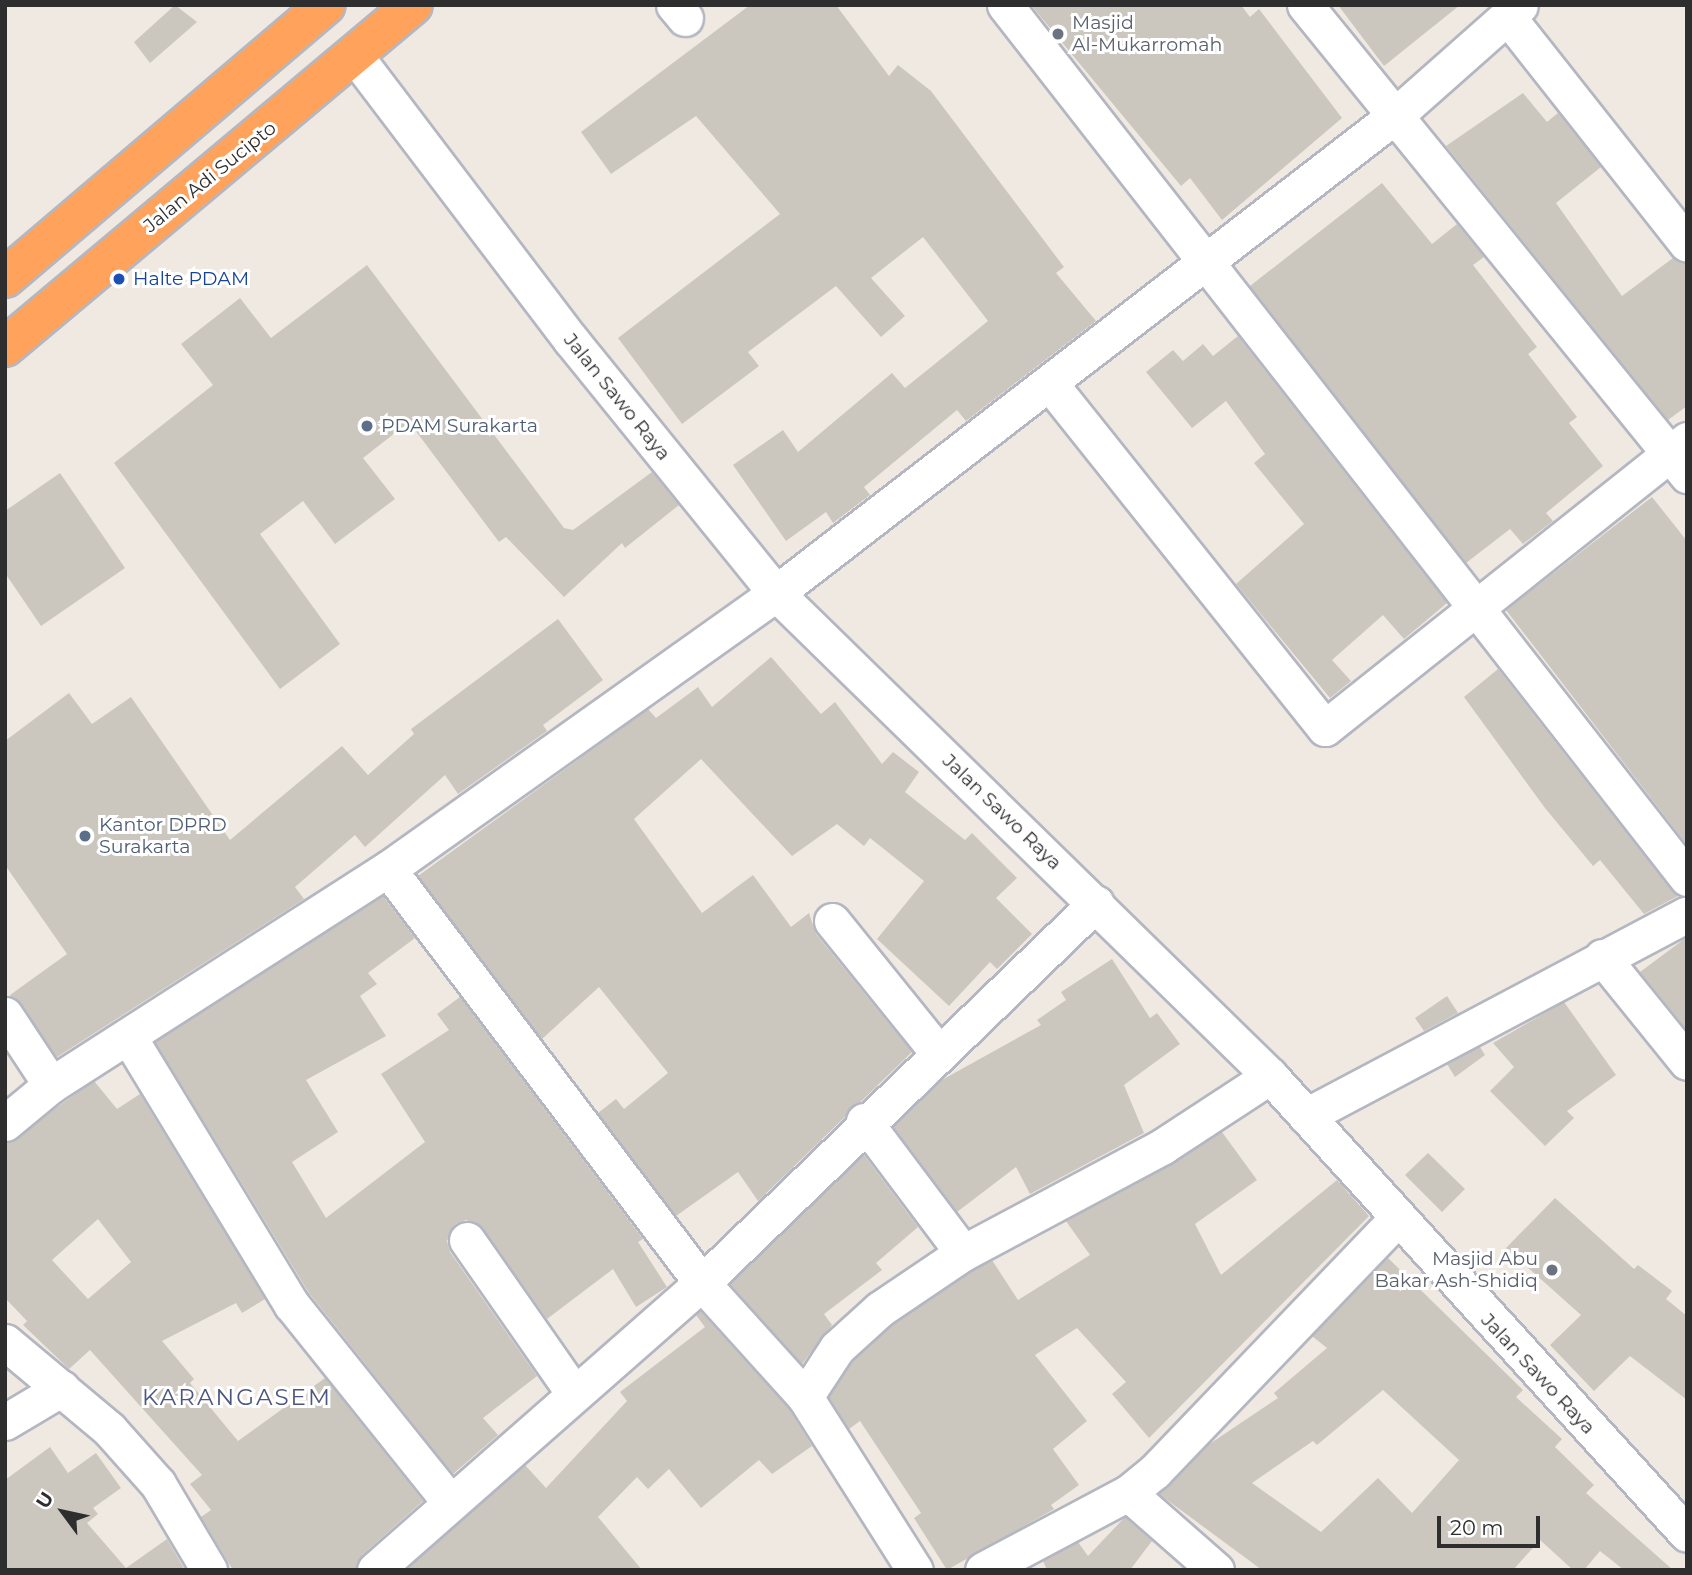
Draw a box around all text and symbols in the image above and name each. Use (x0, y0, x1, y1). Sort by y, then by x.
place label: Masjid Al-Mukarromah (1072, 12, 1222, 56)
marker: Masjid Al-Mukarromah (1050, 26, 1066, 42)
street label: Jalan Adi Sucipto (139, 117, 281, 237)
place label: Halte PDAM (133, 268, 249, 290)
marker: Halte PDAM (111, 271, 127, 287)
street label: Jalan Sawo Raya (559, 329, 675, 465)
place label: PDAM Surakarta (381, 415, 538, 437)
marker: PDAM Surakarta (359, 418, 375, 434)
street label: Jalan Sawo Raya (938, 749, 1066, 875)
place label: Kantor DPRD Surakarta (99, 814, 227, 858)
marker: Kantor DPRD Surakarta (77, 828, 93, 844)
place label: Masjid Abu Bakar Ash-Shidiq (1374, 1248, 1538, 1292)
marker: Masjid Abu Bakar Ash-Shidiq (1544, 1262, 1560, 1278)
street label: Jalan Sawo Raya (1476, 1309, 1600, 1439)
district label: KARANGASEM (143, 1383, 331, 1411)
north arrow (28, 1477, 98, 1547)
text: U (31, 1488, 59, 1513)
scale bar (1440, 1502, 1543, 1546)
text: 20 m (1450, 1515, 1504, 1540)

